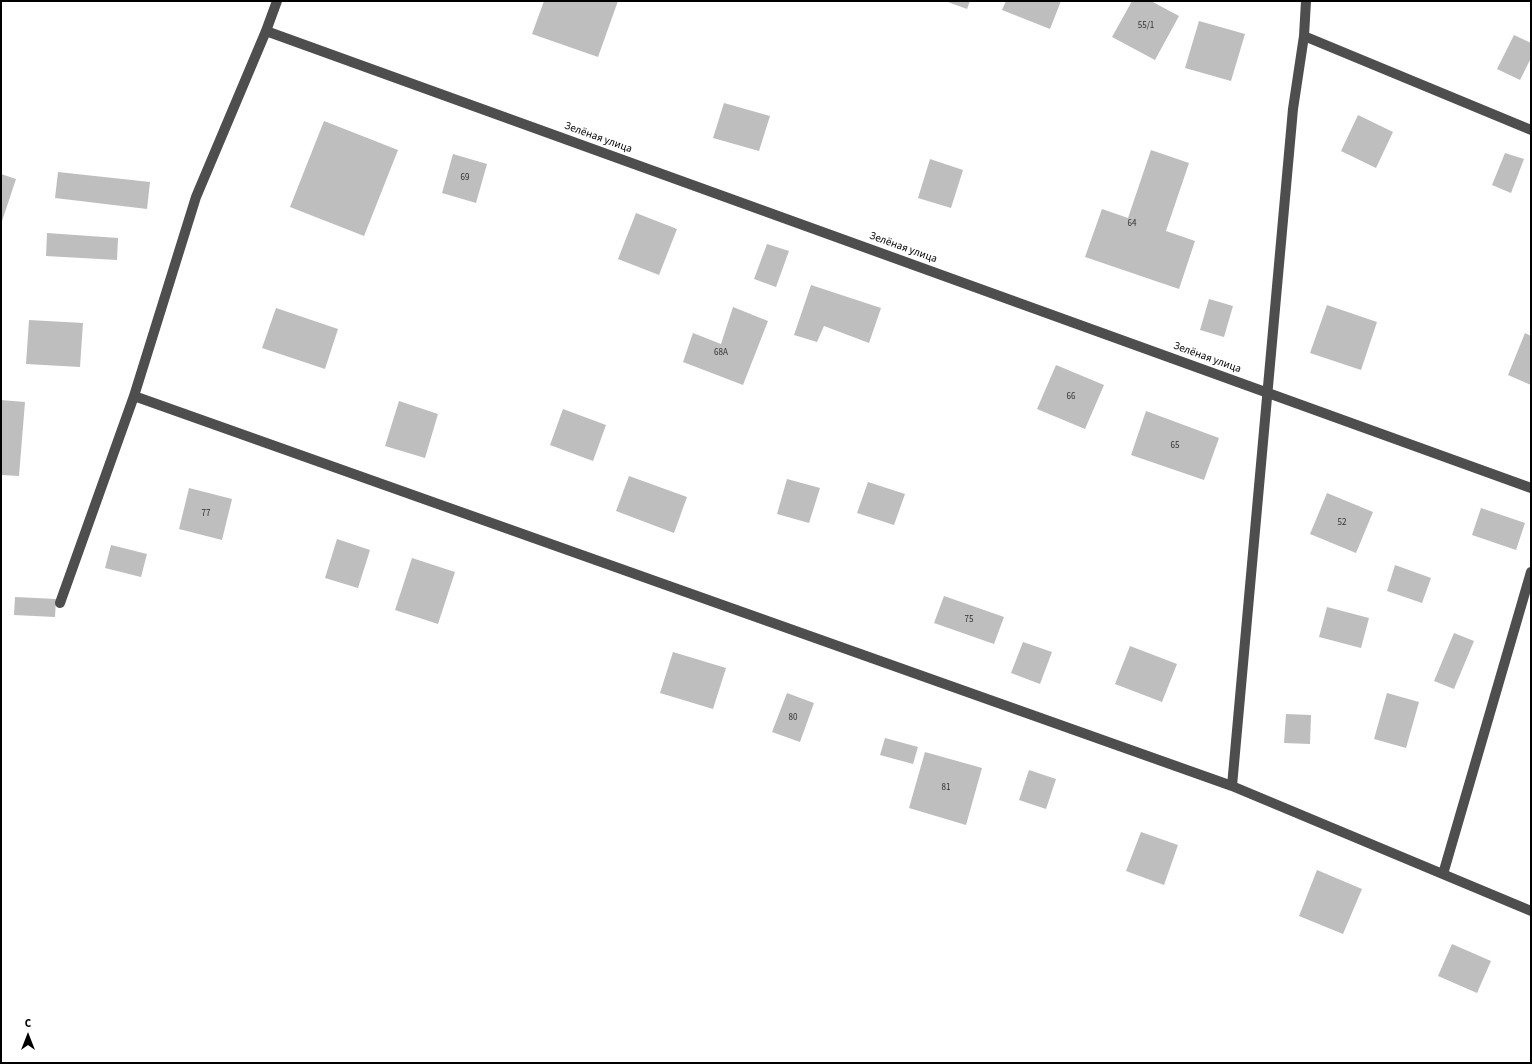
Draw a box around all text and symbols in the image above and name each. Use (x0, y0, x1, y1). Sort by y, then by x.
house number: 55/1 (1138, 21, 1154, 31)
street label: Зелёная улица (562, 120, 634, 156)
house number: 69 (461, 173, 469, 183)
house number: 64 (1128, 219, 1136, 229)
street label: Зелёная улица (867, 230, 939, 266)
street label: Зелёная улица (1171, 340, 1243, 376)
house number: 68А (714, 348, 728, 358)
house number: 66 (1067, 392, 1075, 402)
house number: 65 (1171, 441, 1179, 451)
house number: 77 (202, 509, 210, 519)
house number: 52 (1338, 518, 1346, 528)
house number: 75 (965, 615, 973, 625)
house number: 80 (789, 713, 797, 723)
house number: 81 (942, 783, 950, 793)
north arrow (8, 1016, 48, 1056)
text: С (25, 1016, 31, 1031)

